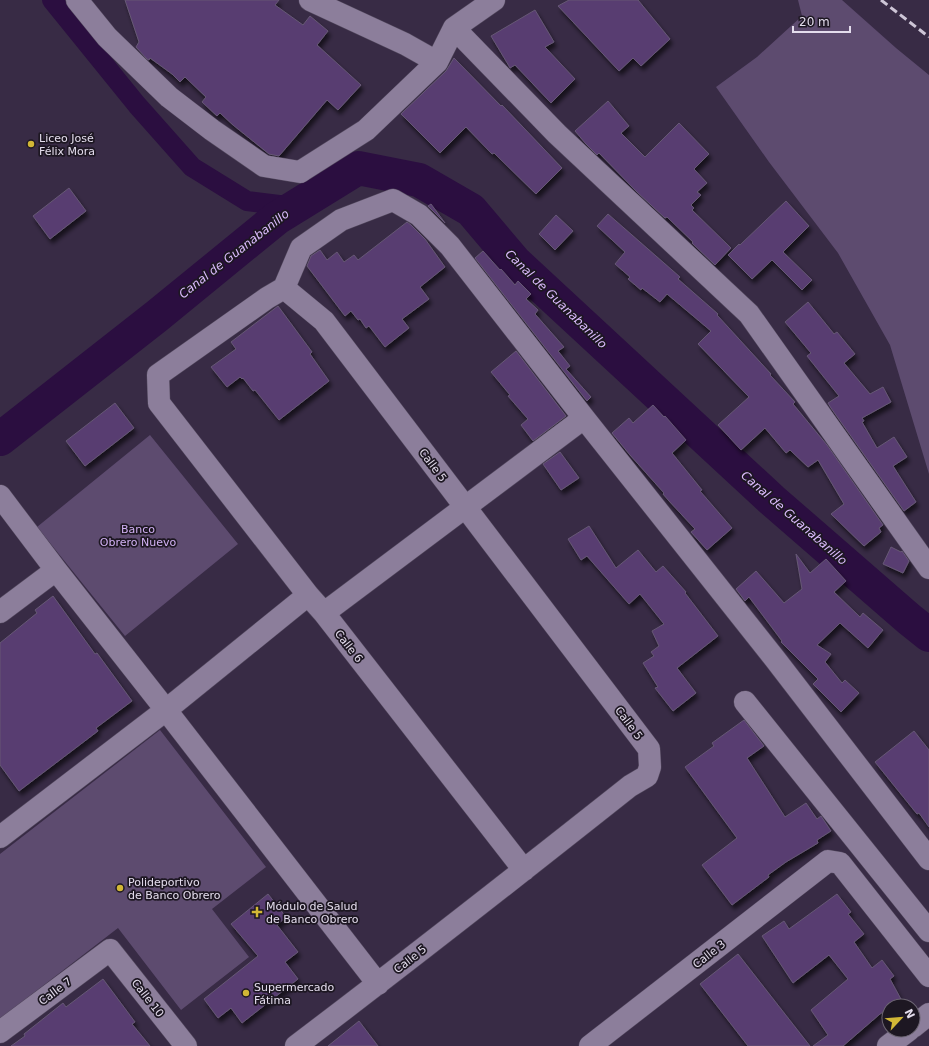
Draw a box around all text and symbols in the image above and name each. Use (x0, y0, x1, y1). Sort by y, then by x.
scale bar (793, 8, 850, 34)
text: 20 m (799, 15, 830, 29)
place label: Liceo José Félix Mora (39, 132, 95, 158)
marker: Liceo José Félix Mora (26, 139, 36, 149)
water label: Canal de Guanabanillo (176, 207, 292, 301)
water label: Canal de Guanabanillo (502, 247, 610, 351)
street label: Calle 5 (416, 446, 449, 484)
water label: Canal de Guanabanillo (738, 468, 850, 568)
park label: Banco Obrero Nuevo (100, 523, 176, 549)
street label: Calle 6 (332, 627, 365, 665)
street label: Calle 5 (612, 704, 645, 742)
place label: Polideportivo de Banco Obrero (128, 876, 221, 902)
marker: Polideportivo de Banco Obrero (115, 883, 125, 893)
place label: Módulo de Salud de Banco Obrero (266, 900, 359, 926)
marker: Módulo de Salud de Banco Obrero (251, 906, 263, 918)
street label: Calle 3 (690, 938, 728, 971)
street label: Calle 5 (391, 943, 429, 976)
street label: Calle 7 (36, 975, 74, 1008)
street label: Calle 10 (129, 977, 167, 1020)
place label: Supermercado Fátima (254, 981, 335, 1007)
marker: Supermercado Fátima (241, 988, 251, 998)
north arrow (881, 998, 921, 1038)
text: N (902, 1007, 917, 1021)

